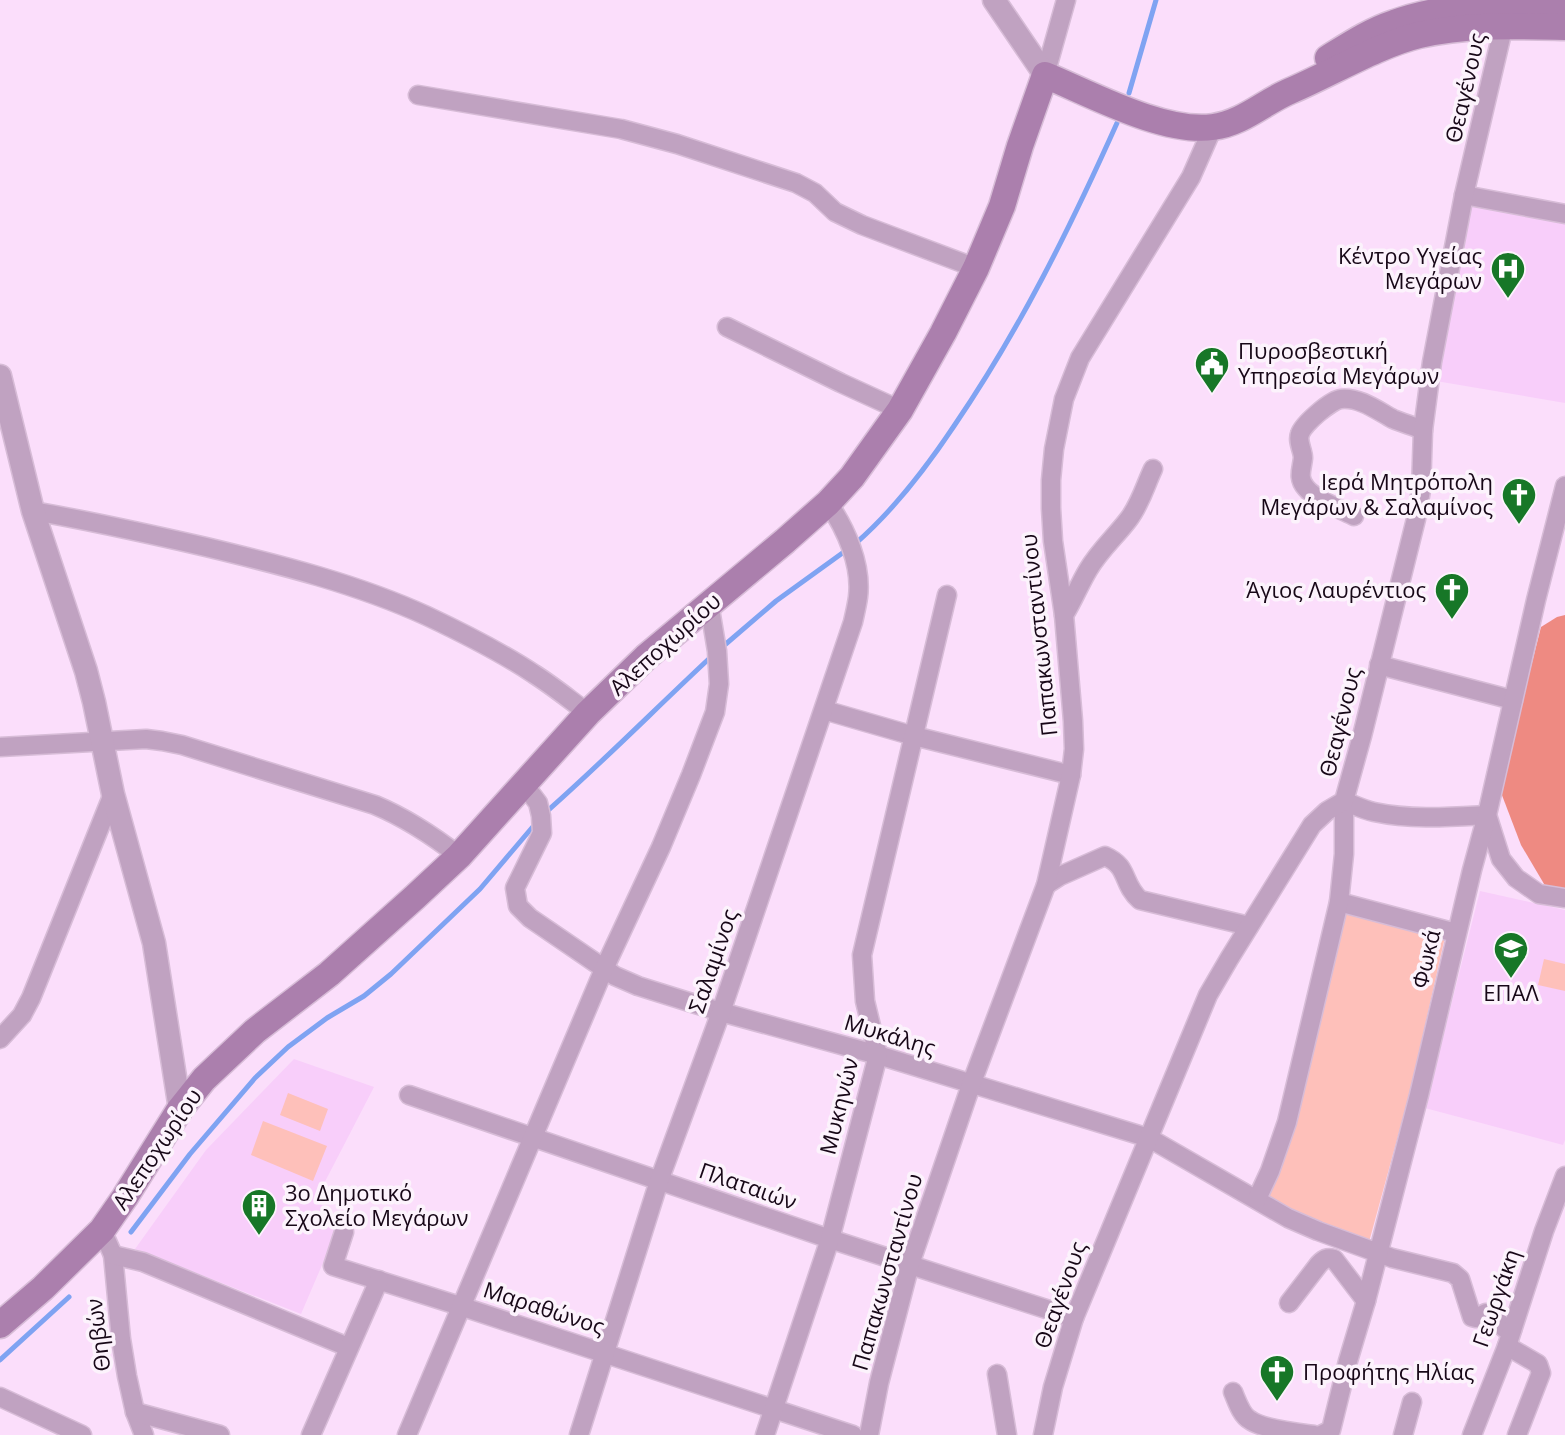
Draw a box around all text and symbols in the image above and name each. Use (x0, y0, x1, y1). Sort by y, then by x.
street label: Θεαγένους (1437, 29, 1491, 146)
place label: Κέντρο Υγείας Μεγάρων (1338, 240, 1482, 295)
hospital icon: Κέντρο Υγείας Μεγάρων (1489, 250, 1527, 300)
place label: Πυροσβεστική Υπηρεσία Μεγάρων (1238, 335, 1439, 390)
public building icon: Πυροσβεστική Υπηρεσία Μεγάρων (1193, 345, 1231, 395)
place label: Ιερά Μητρόπολη Μεγάρων & Σαλαμίνος (1260, 466, 1493, 521)
church icon: Ιερά Μητρόπολη Μεγάρων & Σαλαμίνος (1500, 476, 1538, 526)
street label: Παπακωνσταντίνου (1012, 532, 1064, 738)
church icon: Άγιος Λαυρέντιος (1433, 571, 1471, 621)
place label: Άγιος Λαυρέντιος (1246, 574, 1426, 604)
street label: Αλεποχωρίου (602, 585, 726, 701)
street label: Θεαγένους (1311, 663, 1367, 780)
street label: Σαλαμίνος (680, 904, 744, 1017)
street label: Φωκά (1404, 926, 1446, 991)
school or university icon: ΕΠΑΛ (1492, 930, 1530, 980)
place label: ΕΠΑΛ (1483, 977, 1539, 1007)
street label: Μυκάλης (841, 1006, 940, 1062)
street label: Μυκηνών (811, 1054, 865, 1157)
street label: Αλεποχωρίου (105, 1082, 208, 1215)
street label: Πλαταιών (695, 1154, 801, 1216)
street label: Παπακωνσταντίνου (844, 1170, 928, 1374)
place label: 3ο Δημοτικό Σχολείο Μεγάρων (285, 1177, 469, 1232)
building icon: 3ο Δημοτικό Σχολείο Μεγάρων (240, 1187, 278, 1237)
street label: Θεαγένους (1026, 1237, 1092, 1352)
street label: Γεωργάκη (1464, 1245, 1526, 1351)
street label: Μαραθώνος (480, 1273, 609, 1341)
street label: Θηβών (78, 1297, 116, 1373)
church icon: Προφήτης Ηλίας (1258, 1353, 1296, 1403)
place label: Προφήτης Ηλίας (1303, 1356, 1475, 1386)

